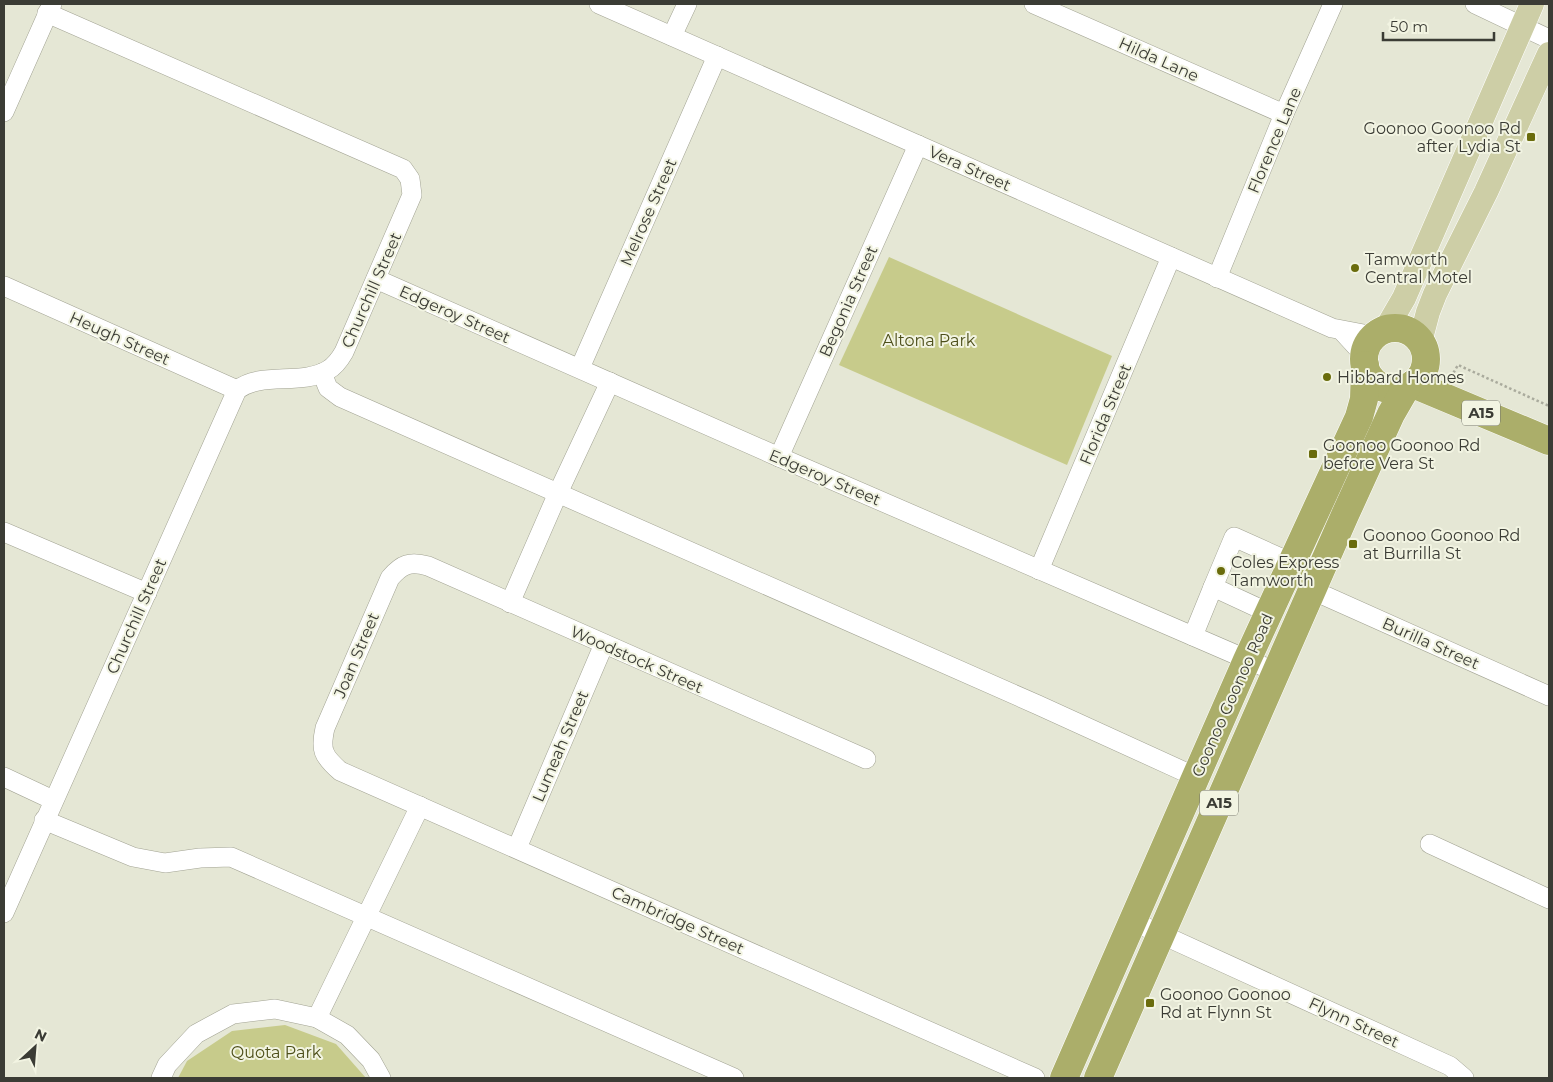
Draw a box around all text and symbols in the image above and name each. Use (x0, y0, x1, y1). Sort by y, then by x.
scale bar (1383, 10, 1494, 42)
text: 50 m (1390, 17, 1428, 36)
street label: Hilda Lane (1116, 33, 1202, 86)
street label: Florence Lane (1244, 84, 1305, 196)
place label: Goonoo Goonoo Rd after Lydia St (1364, 119, 1521, 156)
marker: Goonoo Goonoo Rd after Lydia St (1525, 131, 1537, 143)
street label: Vera Street (926, 142, 1014, 195)
street label: Melrose Street (616, 155, 681, 269)
street label: Churchill Street (337, 229, 406, 351)
street label: Begonia Street (815, 242, 882, 360)
place label: Tamworth Central Motel (1365, 250, 1472, 287)
marker: Tamworth Central Motel (1349, 262, 1361, 274)
street label: Edgeroy Street (396, 282, 514, 348)
street label: Heugh Street (67, 308, 173, 369)
park label: Altona Park (883, 331, 976, 350)
street label: Florida Street (1076, 360, 1135, 468)
place label: Hibbard Homes (1337, 368, 1464, 387)
marker: Hibbard Homes (1321, 371, 1333, 383)
road number: A15 (1462, 400, 1500, 426)
place label: Goonoo Goonoo Rd before Vera St (1323, 436, 1480, 473)
street label: Edgeroy Street (766, 445, 884, 510)
marker: Goonoo Goonoo Rd before Vera St (1307, 448, 1319, 460)
place label: Goonoo Goonoo Rd at Burrilla St (1363, 526, 1520, 563)
marker: Goonoo Goonoo Rd at Burrilla St (1347, 538, 1359, 550)
place label: Coles Express Tamworth (1231, 553, 1340, 590)
street label: Churchill Street (102, 555, 171, 677)
marker: Coles Express Tamworth (1215, 565, 1227, 577)
street label: Joan Street (330, 609, 383, 702)
street label: Goonoo Goonoo Road (1188, 611, 1277, 780)
street label: Burilla Street (1379, 614, 1483, 673)
street label: Woodstock Street (568, 622, 706, 697)
street label: Lumeah Street (528, 687, 593, 805)
road number: A15 (1200, 790, 1238, 816)
street label: Cambridge Street (609, 883, 747, 958)
place label: Goonoo Goonoo Rd at Flynn St (1160, 985, 1291, 1022)
street label: Flynn Street (1306, 993, 1402, 1052)
marker: Goonoo Goonoo Rd at Flynn St (1144, 997, 1156, 1009)
north arrow (10, 1022, 60, 1072)
text: N (32, 1025, 50, 1046)
park label: Quota Park (231, 1043, 322, 1062)

